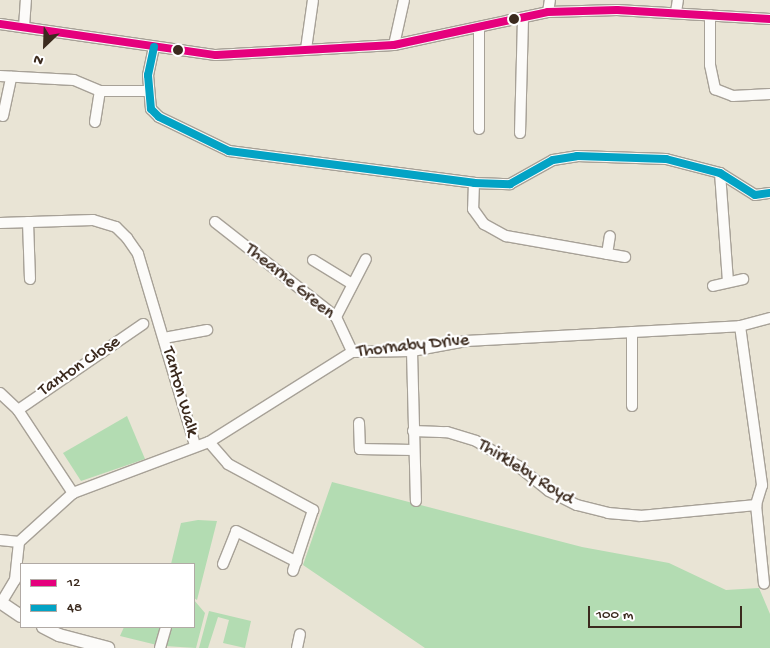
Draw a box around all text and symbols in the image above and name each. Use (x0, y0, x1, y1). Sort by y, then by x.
unlabelled marker (509, 14, 519, 24)
north arrow (20, 20, 70, 70)
unlabelled marker (173, 45, 183, 55)
text: N (31, 50, 46, 69)
street label: Thearne Green (240, 239, 338, 325)
street label: Thornaby Drive (356, 330, 470, 364)
street label: Tanton Close (35, 332, 125, 402)
street label: Tanton Walk (156, 345, 202, 439)
street label: Thirkleby Royd (473, 435, 577, 511)
legend (20, 563, 195, 628)
text: 12 (67, 574, 80, 592)
scale bar (590, 596, 744, 628)
text: 48 (67, 599, 82, 617)
text: 100 m (596, 606, 633, 624)

